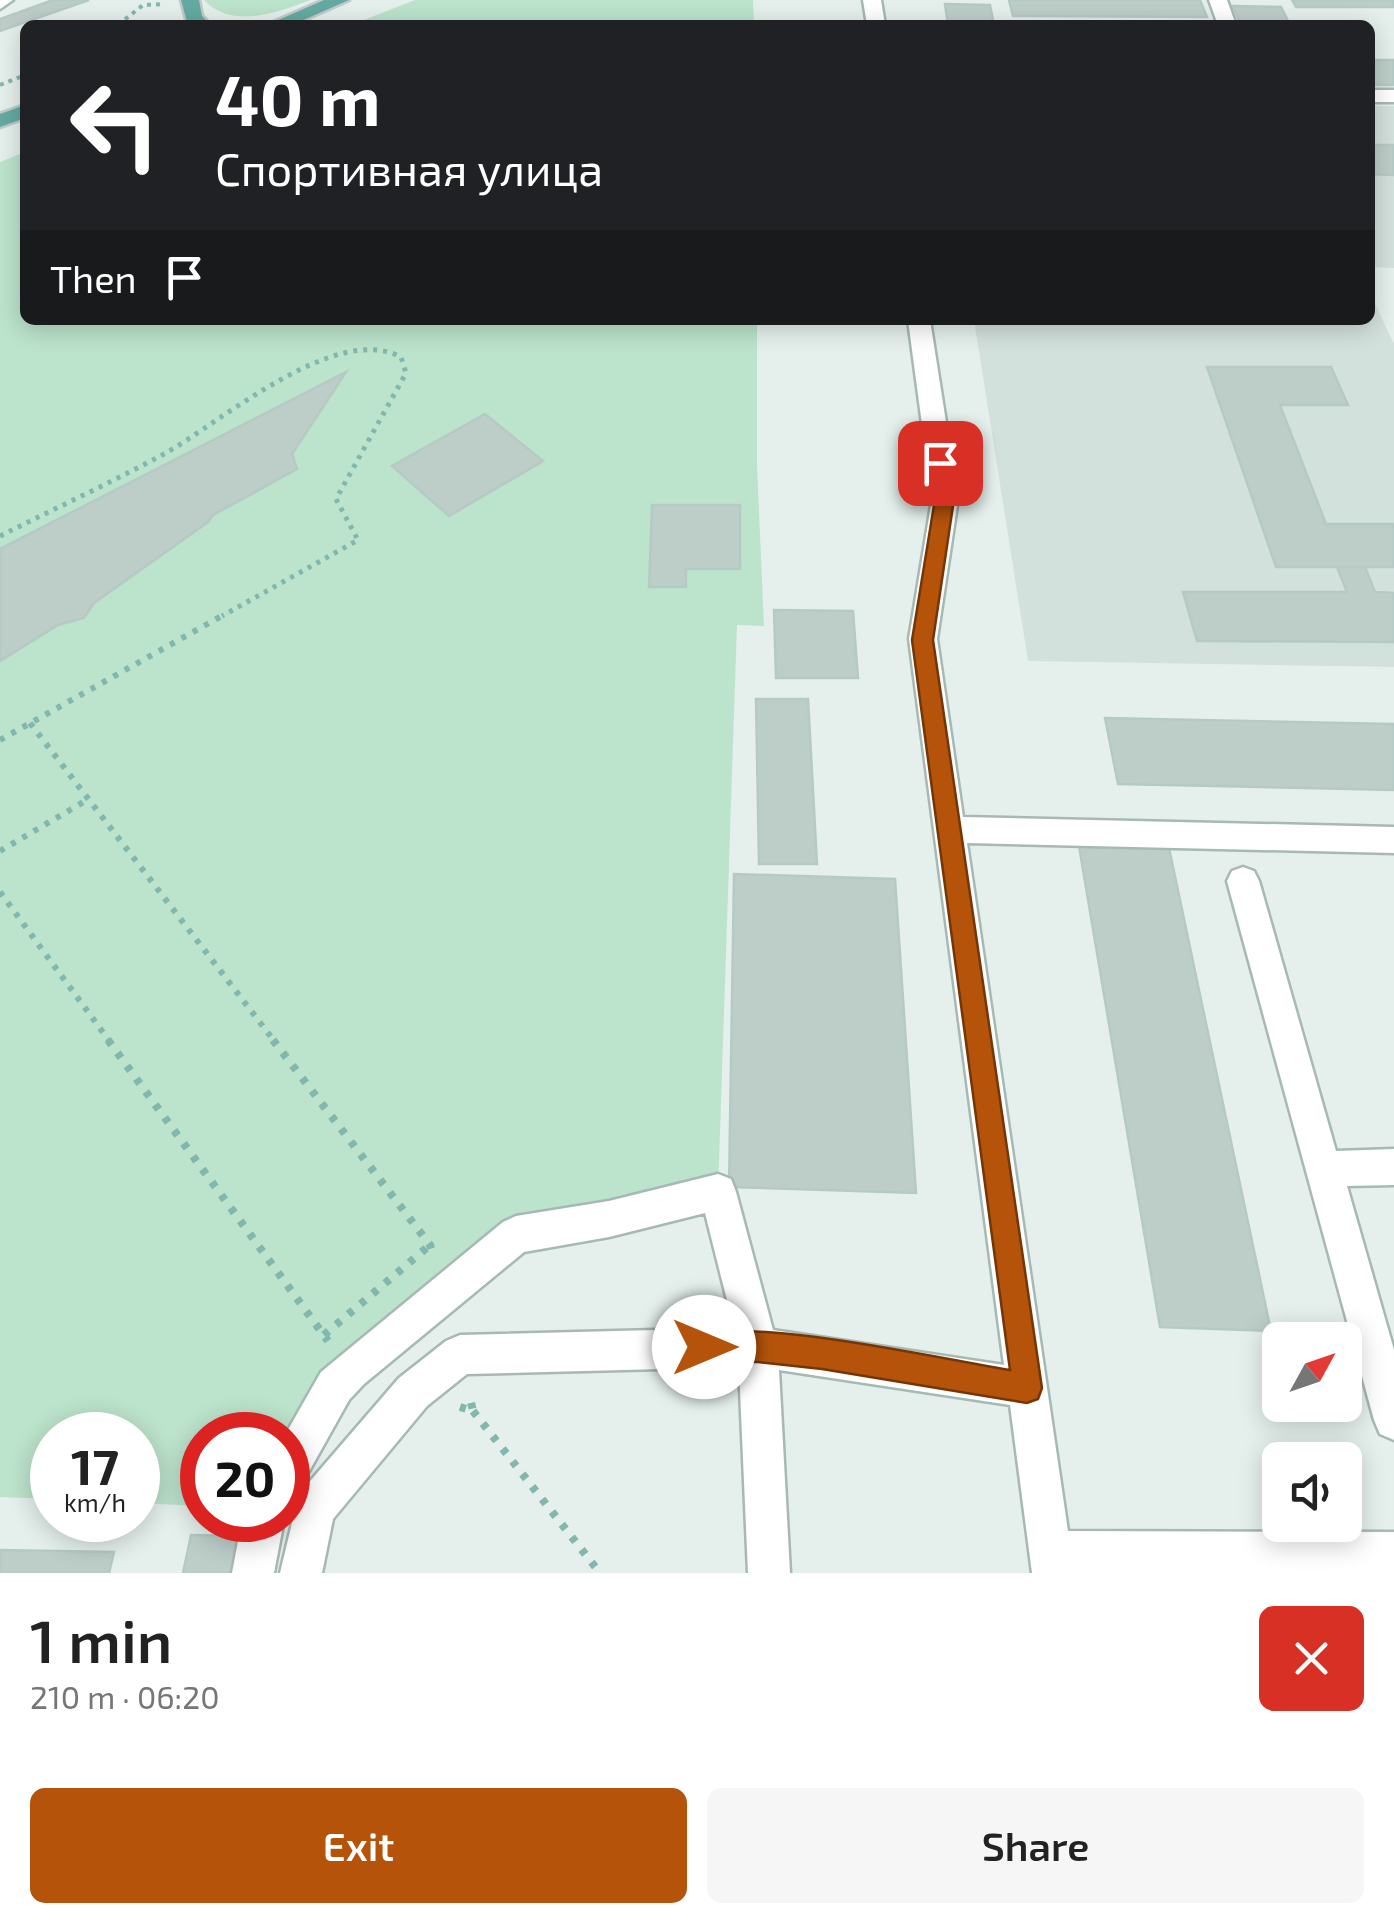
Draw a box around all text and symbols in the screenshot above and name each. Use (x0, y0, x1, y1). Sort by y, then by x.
text: 40 m (215, 56, 381, 140)
icon: left (50, 60, 180, 190)
text: Спортивная улица (215, 141, 603, 195)
icon: arrive (157, 250, 212, 305)
text: Then (50, 255, 137, 301)
pin (898, 421, 983, 506)
icon: arrive (913, 436, 968, 491)
position arrow (652, 1295, 756, 1399)
north arrow (1262, 1322, 1362, 1422)
map controls (1262, 1322, 1362, 1542)
speed limit sign: 20 (180, 1412, 310, 1542)
text: 17 (71, 1435, 119, 1495)
button: sound (1262, 1442, 1362, 1542)
text: km/h (64, 1487, 126, 1517)
text: 1 min (30, 1603, 172, 1675)
button: close (1259, 1606, 1364, 1711)
text: 210 m · 06:20 (30, 1677, 219, 1715)
button: Exit (30, 1788, 687, 1903)
button: Share (707, 1788, 1364, 1903)

